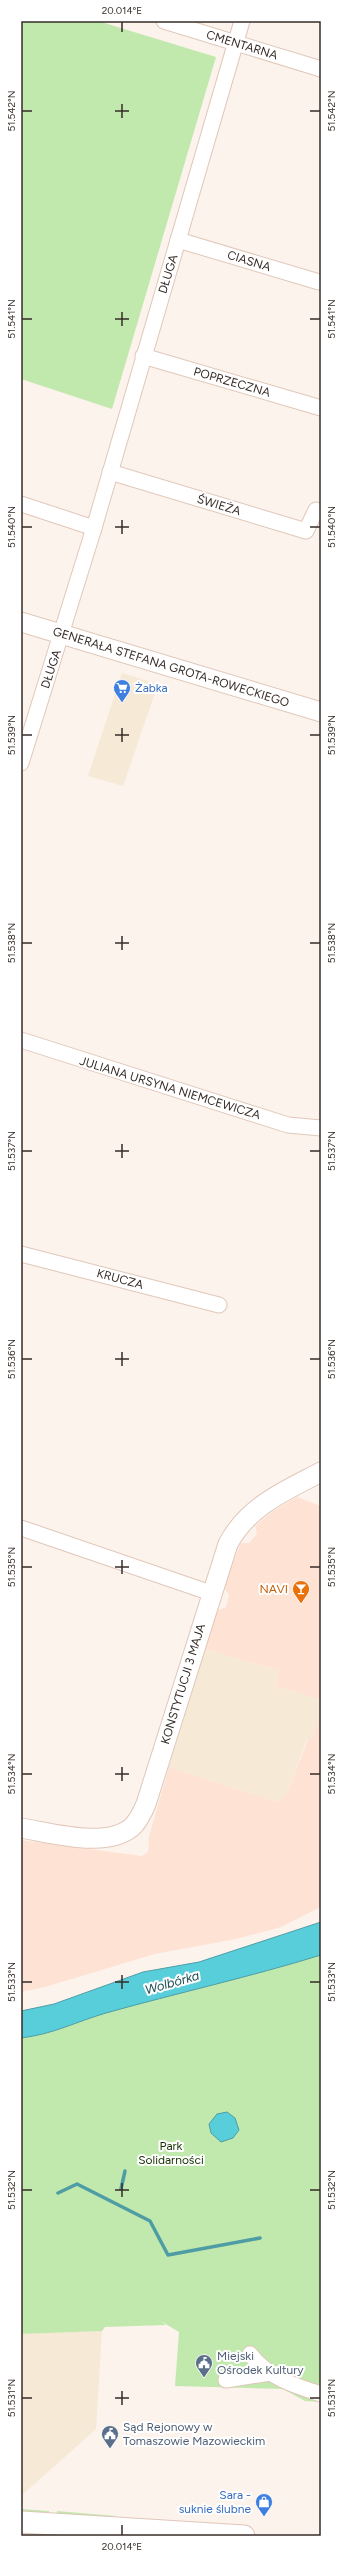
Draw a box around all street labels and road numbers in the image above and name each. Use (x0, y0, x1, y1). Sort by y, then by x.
street label: CMENTARNA (205, 27, 279, 63)
street label: CIASNA (226, 248, 272, 274)
street label: DŁUGA (155, 253, 181, 295)
street label: POPRZECZNA (192, 364, 272, 400)
street label: ŚWIEŻA (195, 492, 243, 518)
street label: GENERAŁA STEFANA GROTA-ROWECKIEGO (51, 624, 291, 710)
street label: DŁUGA (38, 648, 64, 690)
street label: JULIANA URSYNA NIEMCEWICZA (78, 1054, 262, 1122)
street label: KRUCZA (95, 1266, 145, 1292)
street label: KONSTYTUCJI 3 MAJA (158, 1622, 208, 1746)

